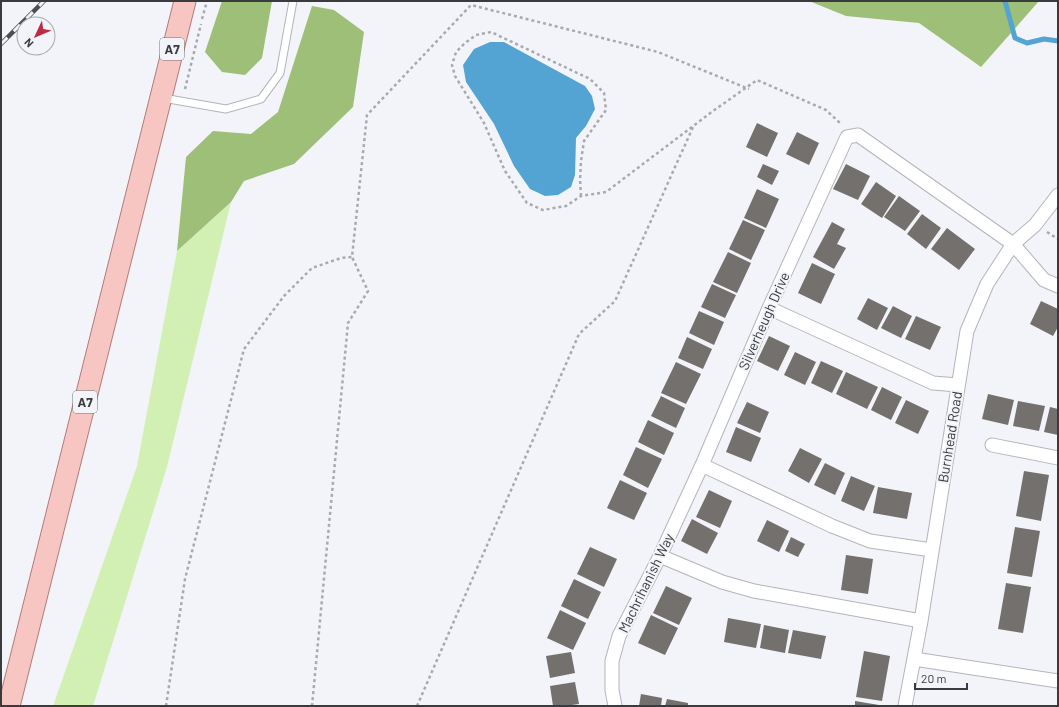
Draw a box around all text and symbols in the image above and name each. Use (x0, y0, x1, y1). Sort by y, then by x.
north arrow (16, 16, 56, 56)
text: N (21, 36, 36, 50)
road number: A7 (160, 38, 184, 60)
street label: Silverheugh Drive (734, 269, 793, 372)
street label: Burnhead Road (934, 390, 965, 484)
road number: A7 (73, 391, 97, 413)
street label: Machrihanish Way (614, 530, 677, 635)
scale bar (915, 665, 967, 691)
text: 20 m (921, 671, 947, 685)

